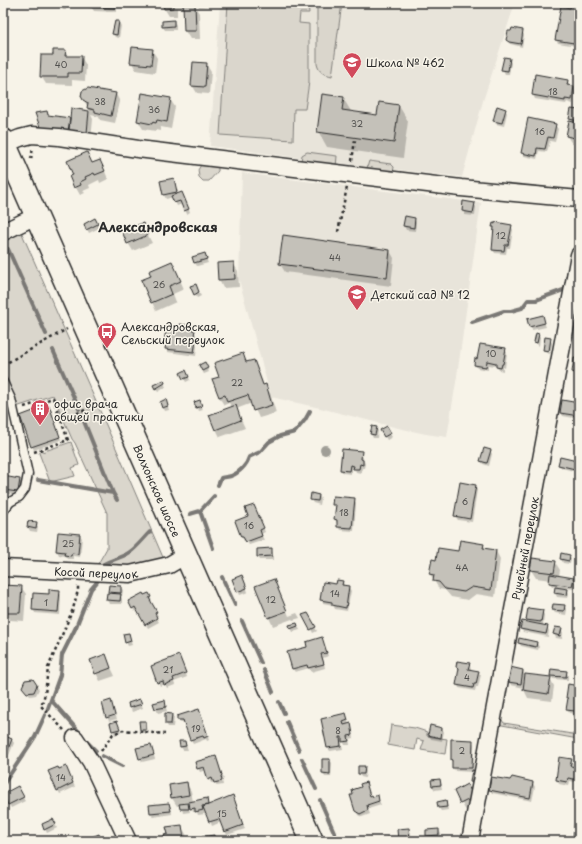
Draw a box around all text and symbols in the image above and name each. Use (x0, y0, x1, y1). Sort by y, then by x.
school or university icon: Школа № 462 (341, 51, 363, 79)
place label: Школа № 462 (366, 54, 445, 71)
house number: 40 (55, 57, 68, 71)
house number: 18 (548, 84, 558, 98)
house number: 38 (94, 94, 106, 108)
house number: 36 (148, 102, 160, 116)
house number: 32 (351, 116, 363, 130)
house number: 16 (535, 124, 545, 138)
district label: Александровская (98, 217, 218, 236)
house number: 12 (496, 228, 506, 242)
house number: 44 (329, 250, 341, 264)
house number: 26 (153, 277, 165, 291)
school or university icon: Детский сад № 12 (346, 283, 368, 311)
place label: Детский сад № 12 (370, 286, 470, 303)
place label: Александровская, Сельский переулок (121, 318, 225, 348)
bus stop icon: Александровская, Сельский переулок (96, 321, 118, 349)
house number: 10 (486, 346, 497, 360)
house number: 22 (231, 375, 243, 389)
place label: офис врача общей практики (54, 395, 144, 425)
building icon: офис врача общей практики (29, 398, 51, 426)
street label: Волхонское шоссе (130, 441, 185, 540)
house number: 6 (462, 494, 468, 508)
street label: Ручейный переулок (507, 495, 543, 601)
house number: 18 (339, 505, 349, 519)
house number: 16 (244, 518, 254, 532)
house number: 25 (62, 536, 74, 550)
house number: 4А (456, 560, 469, 574)
street label: Косой переулок (54, 562, 140, 583)
house number: 14 (330, 586, 340, 600)
house number: 12 (266, 592, 276, 606)
house number: 1 (44, 595, 48, 609)
house number: 21 (163, 662, 173, 676)
house number: 4 (464, 670, 470, 684)
house number: 19 (191, 721, 201, 735)
house number: 8 (335, 723, 341, 737)
house number: 2 (459, 743, 465, 757)
house number: 14 (56, 770, 66, 784)
house number: 15 (217, 806, 227, 820)

